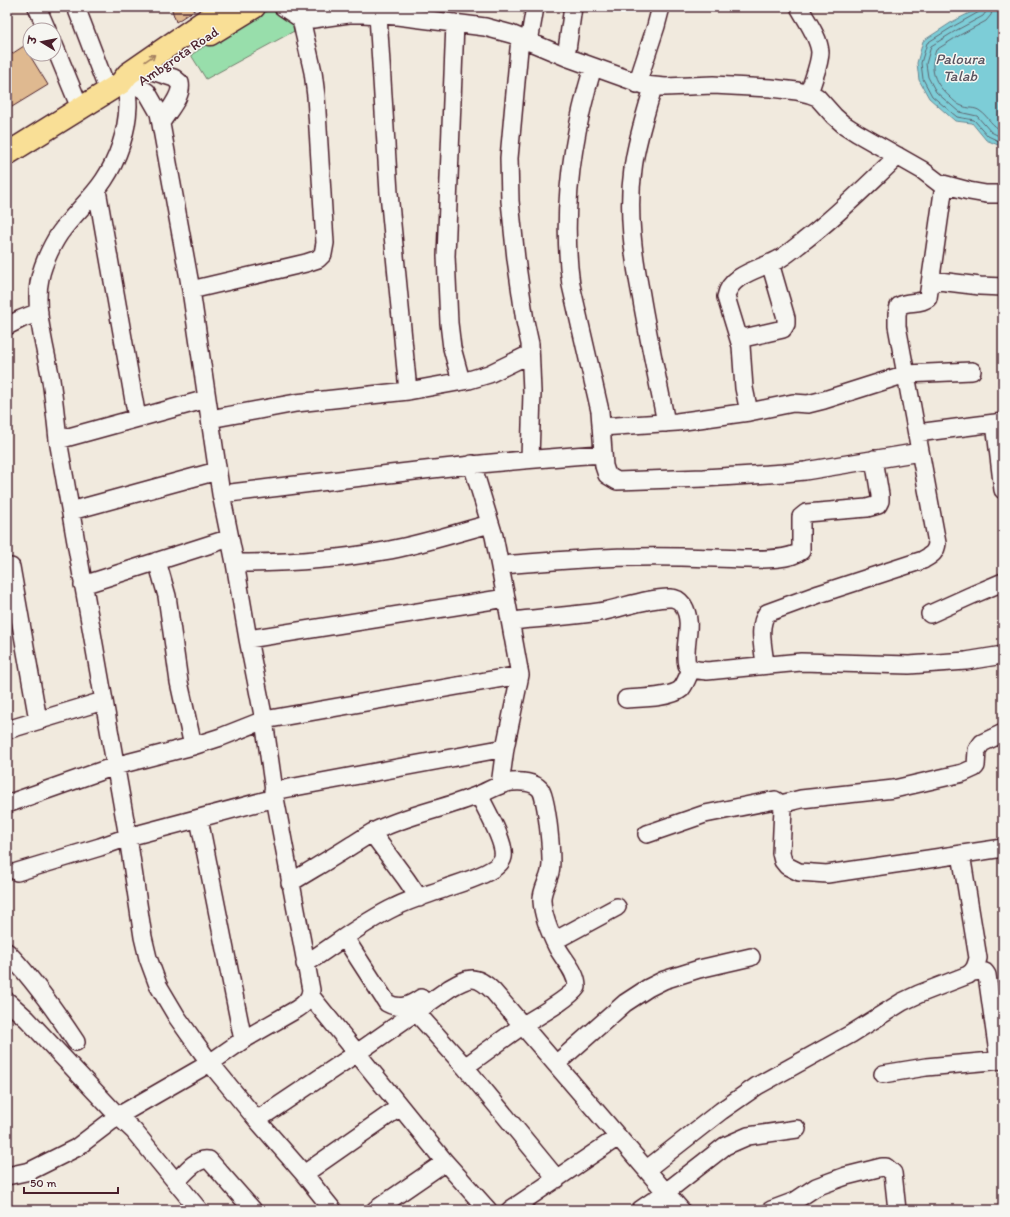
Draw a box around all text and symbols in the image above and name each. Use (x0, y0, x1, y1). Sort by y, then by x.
north arrow (22, 22, 62, 62)
street label: Ambgrota Road (135, 23, 222, 90)
text: उ (25, 34, 40, 46)
water label: Paloura Talab (935, 50, 985, 85)
one-way arrow (144, 54, 155, 62)
scale bar (24, 1169, 118, 1195)
text: 50 m (30, 1176, 56, 1190)

